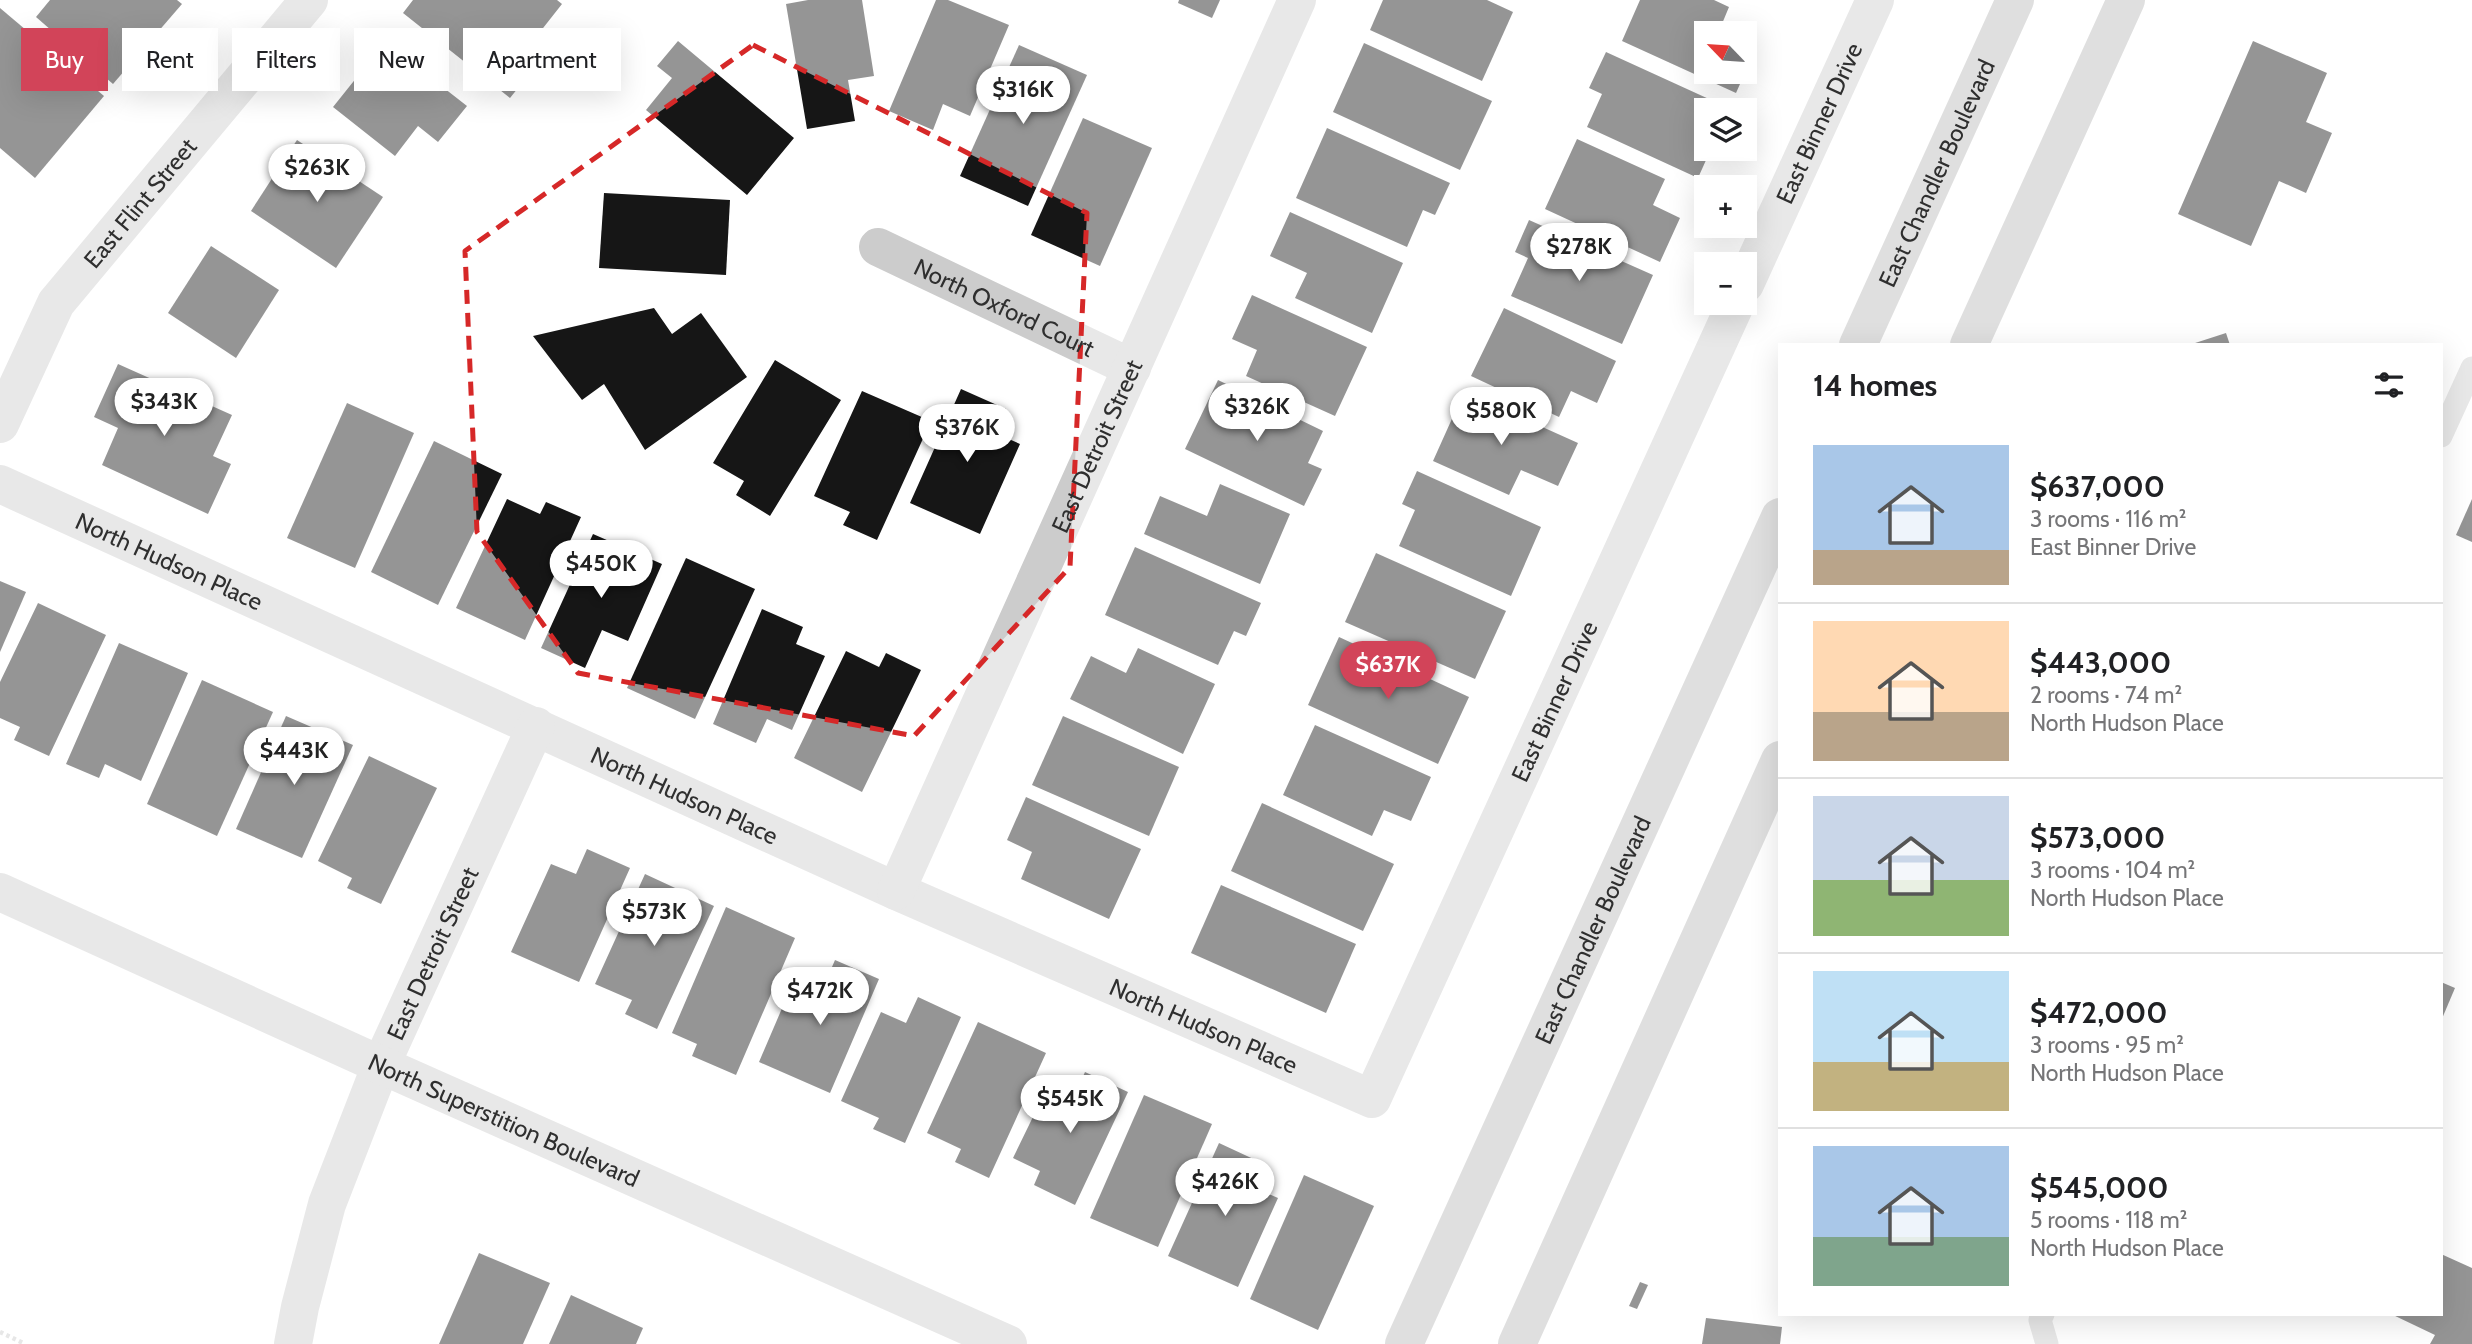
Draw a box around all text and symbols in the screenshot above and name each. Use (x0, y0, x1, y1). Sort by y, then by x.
north arrow (1694, 21, 1757, 84)
map controls (1694, 21, 1757, 315)
chip: Buy (21, 28, 108, 91)
chip: Rent (122, 28, 218, 91)
chip: Filters (232, 28, 340, 91)
chip: New (354, 28, 449, 91)
chip: Apartment (463, 28, 621, 91)
street label: East Binner Drive (1769, 38, 1868, 208)
street label: East Chandler Boulevard (1872, 55, 2001, 291)
pin: $316K (974, 66, 1072, 126)
text: $316K (992, 75, 1054, 103)
button: layers (1694, 98, 1757, 161)
street label: East Flint Street (77, 132, 202, 273)
pin: $263K (268, 144, 366, 204)
text: $263K (284, 153, 350, 181)
button: + (1694, 175, 1757, 238)
pin: $278K (1530, 224, 1628, 283)
text: $278K (1546, 232, 1612, 260)
street label: North Oxford Court (910, 252, 1099, 363)
button: − (1694, 252, 1757, 315)
street label: East Detroit Street (1045, 355, 1148, 537)
icon: filters (2370, 366, 2408, 404)
text: 14 homes (1813, 367, 1937, 404)
pin: $343K (115, 378, 213, 438)
pin: $326K (1208, 384, 1306, 443)
text: $343K (131, 387, 197, 415)
pin: $580K (1452, 388, 1550, 447)
text: $326K (1224, 392, 1290, 420)
text: $580K (1466, 396, 1536, 424)
pin: $376K (918, 405, 1016, 464)
text: $376K (935, 413, 999, 441)
text: $637,000 (2030, 468, 2165, 505)
icon: home (1869, 473, 1953, 557)
text: 3 rooms · 116 m² (2030, 505, 2186, 533)
street label: North Hudson Place (71, 506, 267, 616)
text: East Binner Drive (2030, 533, 2196, 561)
pin: $450K (552, 540, 650, 600)
text: $450K (566, 549, 636, 577)
street label: East Binner Drive (1505, 616, 1603, 786)
pin: $637K (1339, 642, 1437, 701)
text: $443,000 (2030, 644, 2171, 681)
icon: home (1869, 649, 1953, 733)
text: $637K (1356, 650, 1420, 678)
text: 2 rooms · 74 m² (2030, 681, 2182, 709)
text: North Hudson Place (2030, 709, 2224, 737)
pin: $443K (245, 728, 343, 787)
text: $443K (260, 736, 328, 764)
street label: North Hudson Place (587, 740, 783, 850)
street label: East Chandler Boulevard (1528, 811, 1657, 1048)
text: $573,000 (2030, 819, 2165, 856)
icon: home (1869, 824, 1953, 908)
text: 3 rooms · 104 m² (2030, 856, 2195, 884)
street label: East Detroit Street (380, 862, 484, 1044)
text: North Hudson Place (2030, 884, 2224, 912)
pin: $573K (605, 888, 703, 948)
text: $573K (622, 897, 686, 925)
pin: $472K (771, 968, 869, 1027)
street label: North Hudson Place (1105, 972, 1302, 1079)
text: $472K (787, 976, 853, 1004)
text: $472,000 (2030, 994, 2167, 1031)
icon: home (1869, 999, 1953, 1083)
text: 3 rooms · 95 m² (2030, 1031, 2184, 1059)
street label: North Superstition Boulevard (364, 1047, 644, 1193)
text: North Hudson Place (2030, 1059, 2224, 1087)
pin: $545K (1021, 1076, 1119, 1135)
text: $545K (1037, 1084, 1103, 1112)
pin: $426K (1176, 1158, 1274, 1218)
text: $426K (1191, 1167, 1259, 1195)
text: $545,000 (2030, 1169, 2168, 1206)
icon: home (1869, 1174, 1953, 1258)
text: 5 rooms · 118 m² (2030, 1206, 2187, 1234)
text: North Hudson Place (2030, 1234, 2224, 1262)

